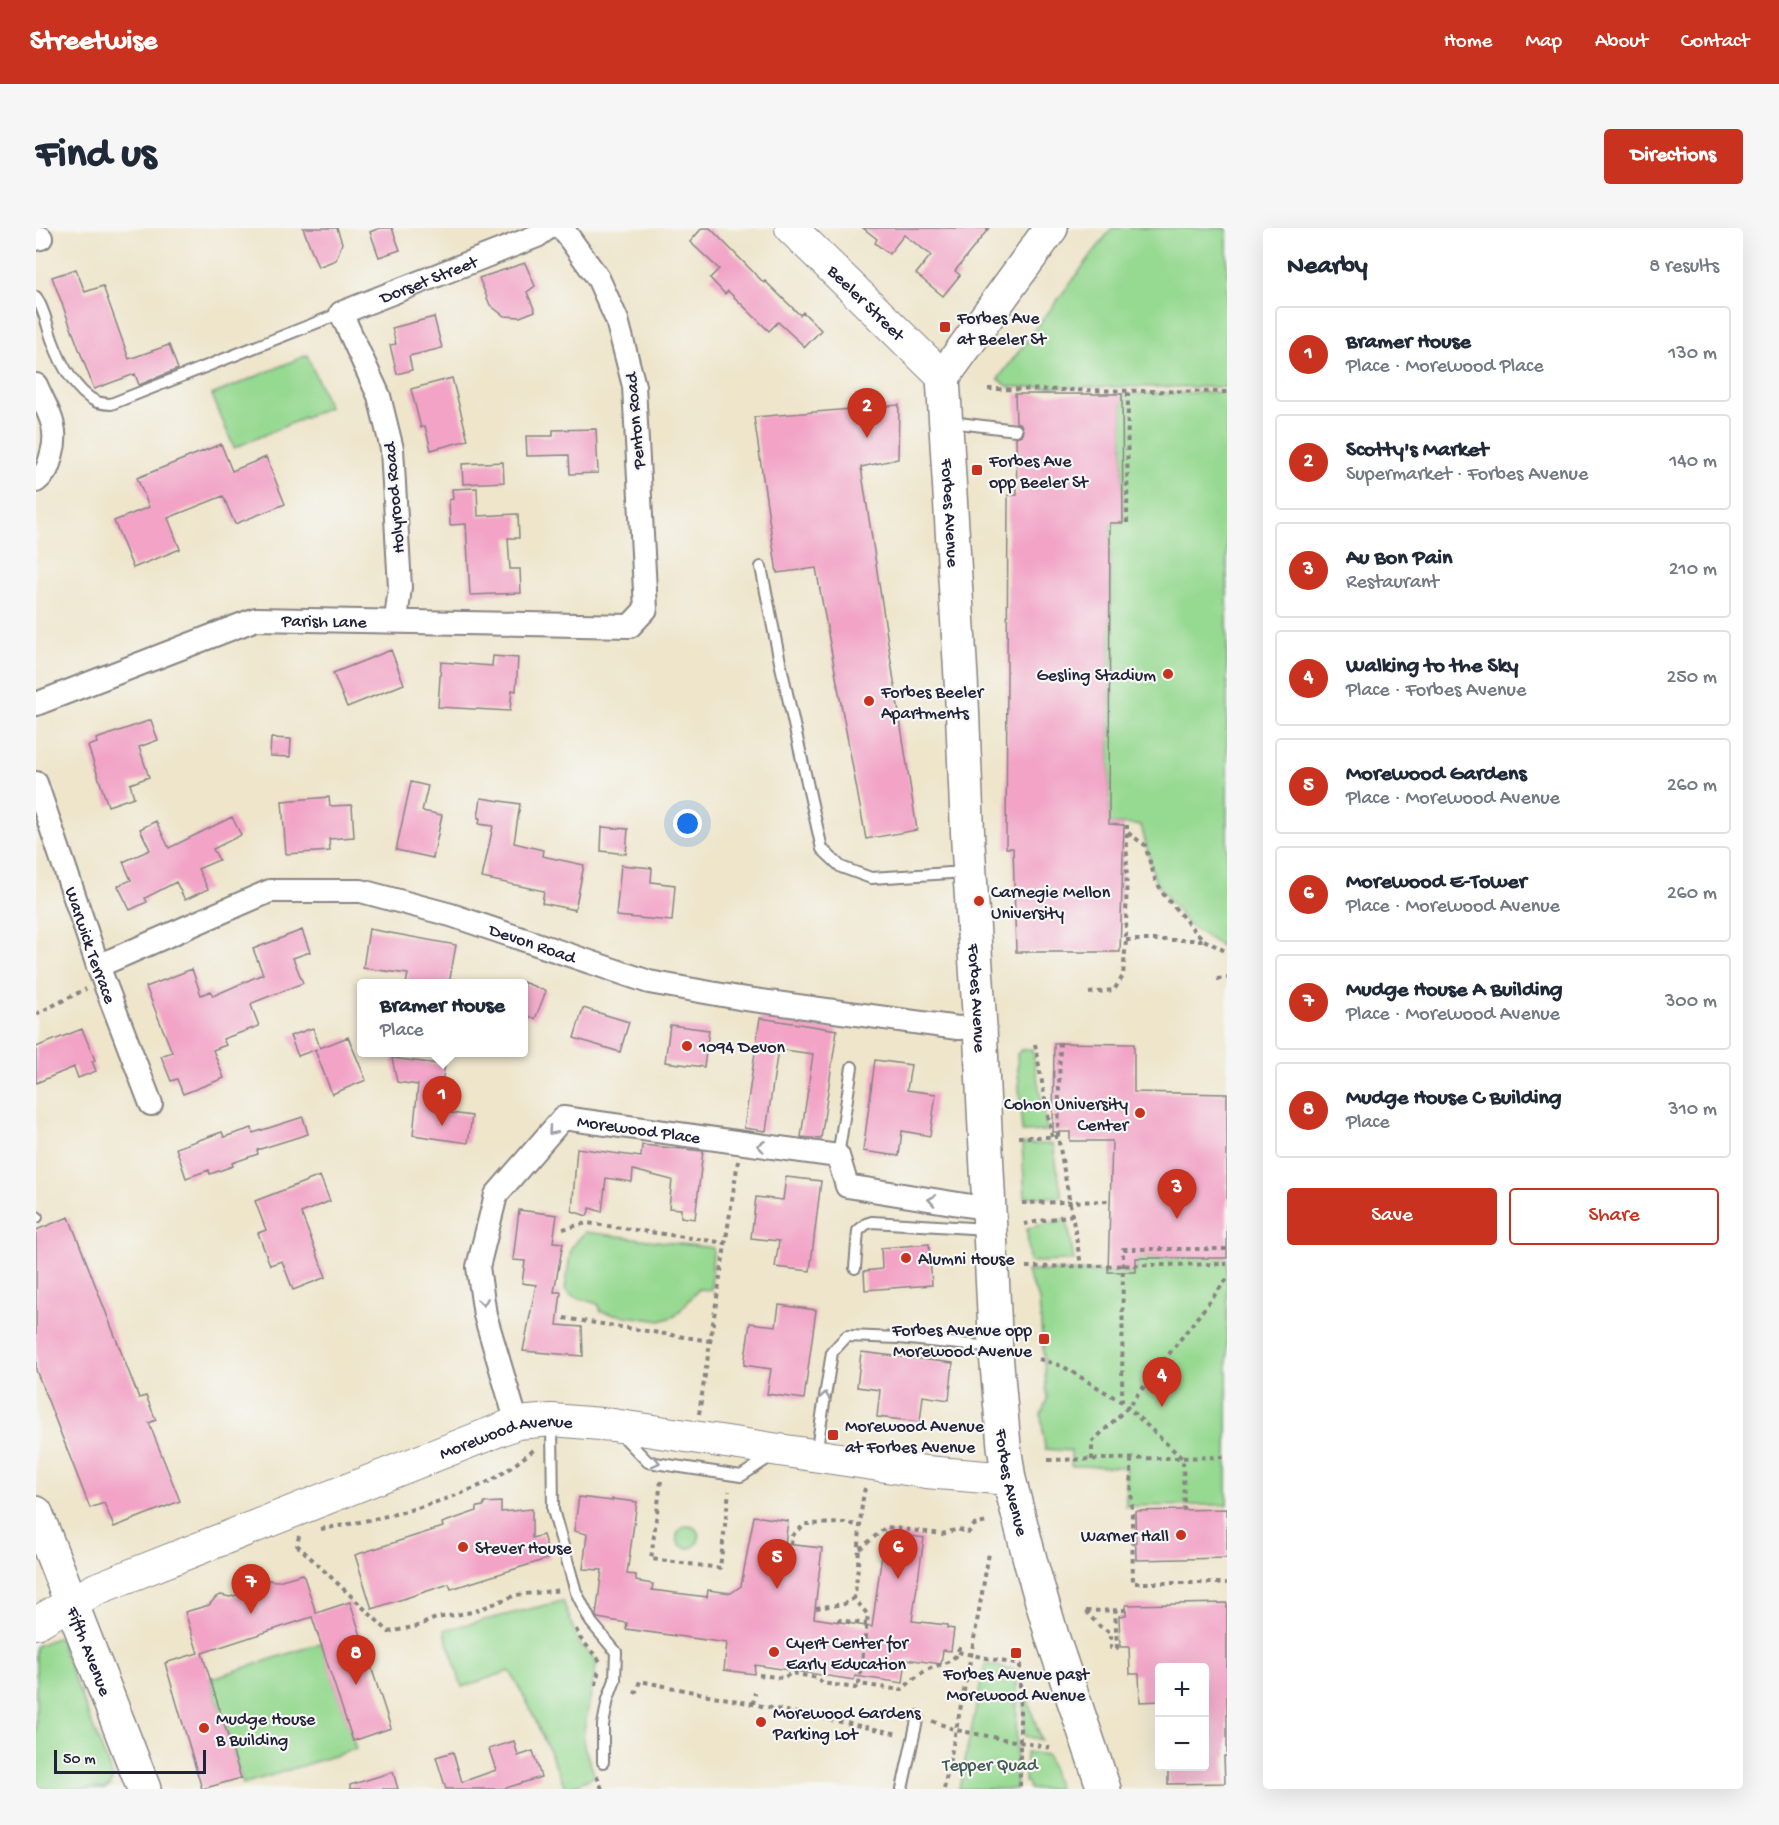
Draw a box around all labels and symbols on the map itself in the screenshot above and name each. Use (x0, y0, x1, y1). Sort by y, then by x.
street label: Dorset Street (376, 252, 482, 310)
street label: Beeler Street (821, 261, 909, 348)
place label: Forbes Ave at Beeler St (956, 309, 1048, 351)
marker: Forbes Ave at Beeler St (938, 320, 952, 334)
street label: Penton Road (622, 370, 651, 471)
pin: 2 (848, 388, 886, 438)
street label: Holyrood Road (380, 440, 411, 554)
place label: Forbes Ave opp Beeler St (988, 452, 1089, 494)
street label: Forbes Avenue (935, 457, 962, 569)
marker: Forbes Ave opp Beeler St (970, 463, 984, 477)
street label: Parish Lane (280, 611, 368, 634)
place label: Gesling Stadium (1036, 666, 1156, 687)
marker: Gesling Stadium (1161, 667, 1175, 681)
place label: Forbes Beeler Apartments (880, 683, 985, 725)
marker: Forbes Beeler Apartments (862, 694, 876, 708)
your location (673, 809, 702, 838)
place label: Carnegie Mellon University (991, 883, 1111, 925)
street label: Warwick Terrace (59, 884, 120, 1008)
marker: Carnegie Mellon University (972, 894, 986, 908)
street label: Devon Road (485, 920, 579, 970)
street label: Forbes Avenue (961, 942, 989, 1054)
place label: 1094 Devon (698, 1038, 786, 1059)
marker: 1094 Devon (680, 1039, 694, 1053)
pin: 1 (422, 1076, 462, 1126)
place label: Cohon University Center (1004, 1095, 1130, 1137)
marker: Cohon University Center (1133, 1106, 1147, 1120)
street label: Morewood Place (576, 1112, 702, 1150)
one-way arrow (549, 1124, 560, 1135)
one-way arrow (756, 1140, 765, 1153)
pin: 3 (1158, 1170, 1196, 1219)
one-way arrow (927, 1194, 936, 1206)
place label: Alumni House (918, 1250, 1015, 1271)
marker: Alumni House (899, 1251, 913, 1265)
one-way arrow (477, 1298, 489, 1307)
place label: Forbes Avenue opp Morewood Avenue (891, 1321, 1033, 1363)
marker: Forbes Avenue opp Morewood Avenue (1037, 1332, 1051, 1346)
pin: 4 (1142, 1358, 1182, 1407)
one-way arrow (819, 1392, 831, 1401)
street label: Morewood Avenue (437, 1412, 574, 1466)
place label: Morewood Avenue at Forbes Avenue (845, 1417, 985, 1459)
street label: Forbes Avenue (989, 1427, 1032, 1539)
marker: Morewood Avenue at Forbes Avenue (826, 1428, 840, 1442)
one-way arrow (651, 1455, 661, 1468)
place label: Warner Hall (1081, 1527, 1169, 1548)
marker: Warner Hall (1174, 1528, 1188, 1542)
pin: 6 (878, 1530, 918, 1579)
place label: Stever House (475, 1539, 573, 1560)
marker: Stever House (456, 1540, 470, 1554)
pin: 5 (758, 1540, 796, 1589)
pin: 7 (232, 1564, 270, 1614)
street label: Fifth Avenue (60, 1603, 115, 1700)
place label: Cyert Center for Early Education (786, 1634, 910, 1676)
pin: 8 (336, 1636, 376, 1685)
marker: Cyert Center for Early Education (767, 1645, 781, 1659)
marker: Forbes Avenue past Morewood Avenue (1009, 1646, 1023, 1660)
place label: Forbes Avenue past Morewood Avenue (942, 1665, 1091, 1707)
place label: Morewood Gardens Parking Lot (772, 1704, 922, 1746)
place label: Mudge House B Building (215, 1710, 316, 1752)
marker: Morewood Gardens Parking Lot (754, 1715, 768, 1729)
marker: Mudge House B Building (197, 1721, 211, 1735)
scale bar (54, 1747, 206, 1774)
park label: Tepper Quad (942, 1756, 1039, 1777)

